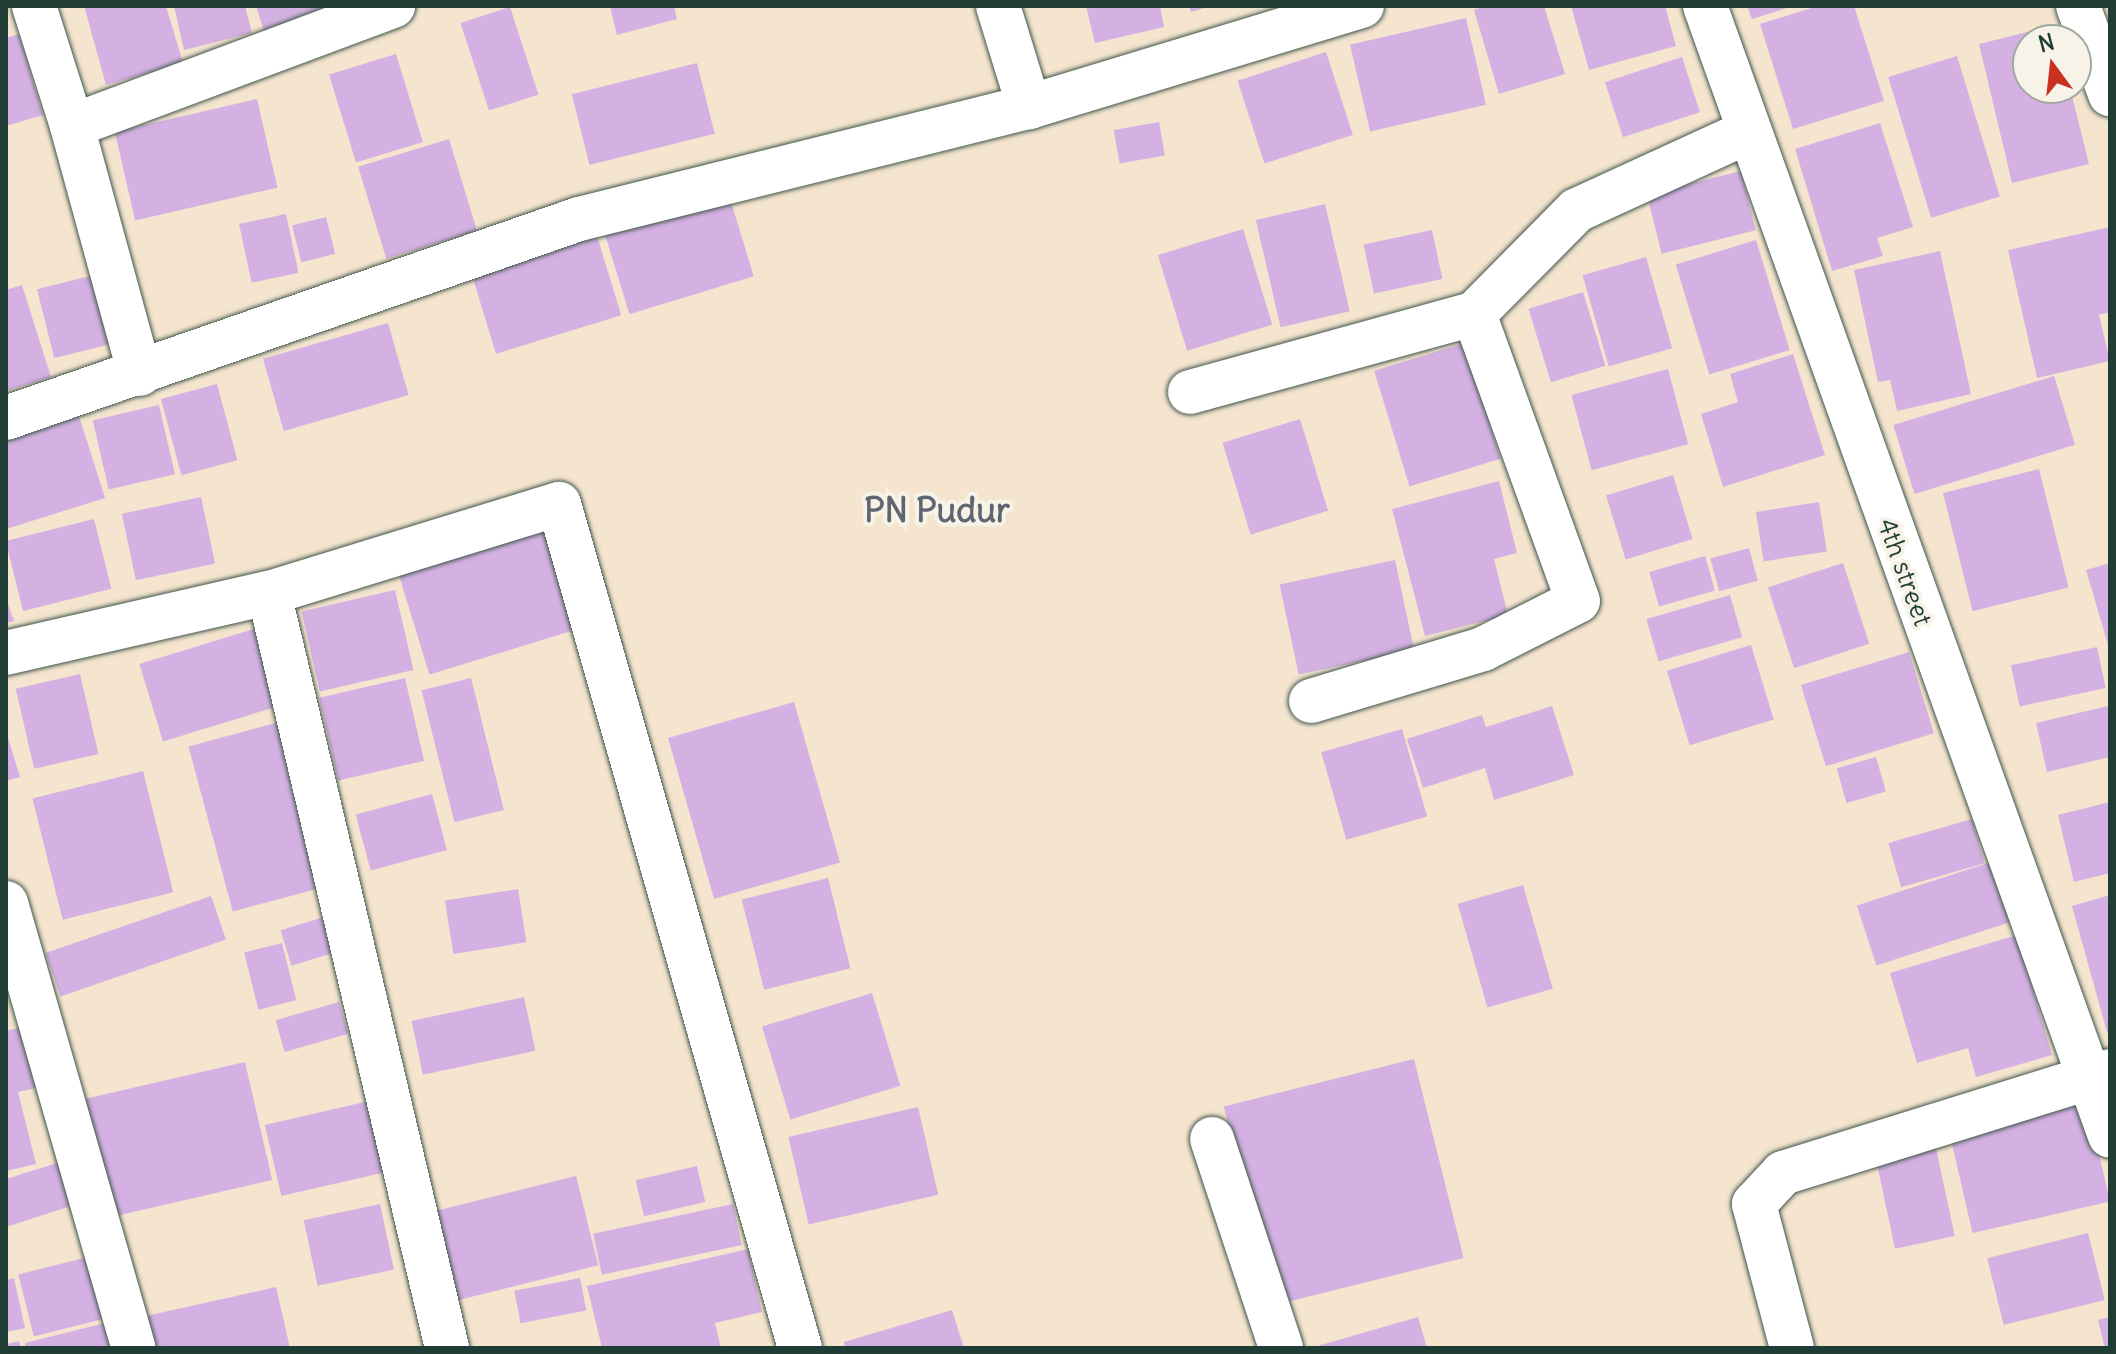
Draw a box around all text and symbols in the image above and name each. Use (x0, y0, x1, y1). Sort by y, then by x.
north arrow (2012, 24, 2092, 104)
text: N (2035, 27, 2057, 58)
district label: PN Pudur (864, 490, 1010, 530)
street label: 4th street (1871, 514, 1939, 630)

